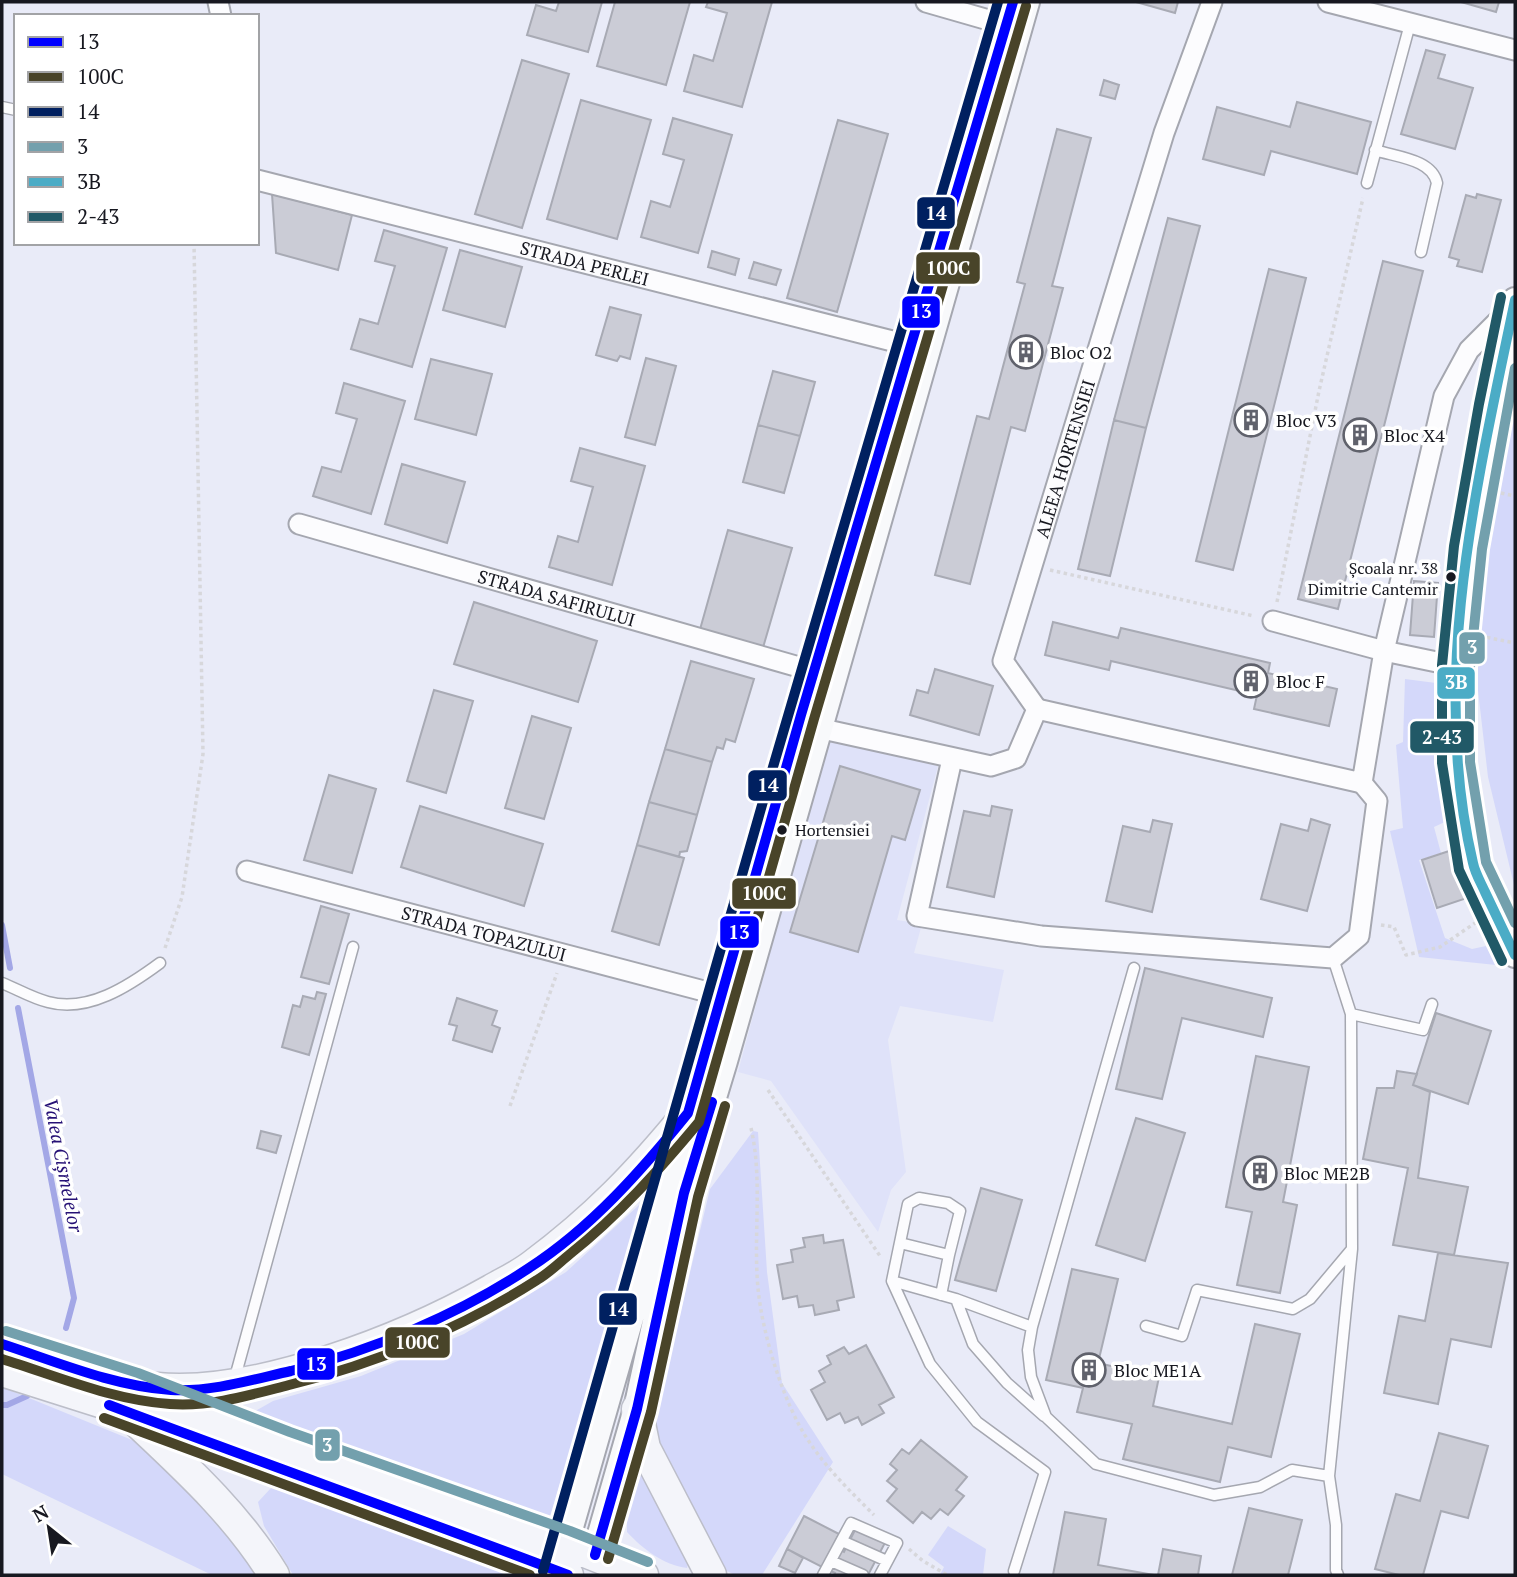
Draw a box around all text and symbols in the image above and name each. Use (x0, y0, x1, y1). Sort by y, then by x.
legend (14, 14, 259, 245)
text: 13 (77, 27, 99, 55)
text: 100C (77, 62, 124, 90)
text: 14 (77, 97, 100, 125)
text: 3 (77, 132, 88, 160)
text: 3B (77, 167, 101, 195)
line badge: 14 (916, 196, 956, 230)
text: 14 (925, 200, 947, 225)
text: 2-43 (77, 202, 120, 230)
street label: STRADA PERLEI (518, 235, 652, 291)
line badge: 100C (915, 251, 981, 285)
text: 100C (926, 255, 970, 280)
line badge: 13 (901, 295, 941, 329)
text: 13 (910, 298, 932, 323)
building icon: Bloc O2 (1007, 333, 1045, 371)
place label: Bloc O2 (1050, 340, 1112, 364)
street label: ALEEA HORTENSIEI (1029, 377, 1100, 541)
building icon: Bloc V3 (1232, 401, 1270, 439)
place label: Bloc V3 (1276, 408, 1337, 432)
building icon: Bloc X4 (1341, 416, 1379, 454)
place label: Bloc X4 (1384, 423, 1445, 447)
place label: Școala nr. 38 Dimitrie Cantemir (1308, 557, 1439, 600)
street label: STRADA SAFIRULUI (475, 564, 638, 632)
marker: Școala nr. 38 Dimitrie Cantemir (1444, 570, 1458, 584)
line badge: 3 (1458, 631, 1486, 665)
text: 3 (1467, 634, 1477, 659)
building icon: Bloc F (1232, 662, 1270, 700)
line badge: 3B (1436, 666, 1476, 700)
place label: Bloc F (1276, 669, 1325, 693)
text: 3B (1444, 669, 1468, 694)
line badge: 2-43 (1409, 720, 1475, 754)
text: 2-43 (1422, 724, 1462, 749)
line badge: 14 (747, 769, 788, 802)
text: 14 (757, 772, 779, 797)
place label: Hortensiei (795, 819, 870, 841)
marker: Hortensiei (775, 823, 789, 837)
line badge: 100C (731, 877, 797, 910)
text: 100C (742, 880, 786, 905)
street label: STRADA TOPAZULUI (399, 900, 569, 966)
line badge: 13 (719, 915, 760, 949)
text: 13 (728, 919, 750, 944)
water label: Valea Cișmelelor (39, 1096, 89, 1235)
building icon: Bloc ME2B (1241, 1154, 1279, 1192)
place label: Bloc ME2B (1284, 1161, 1370, 1185)
line badge: 14 (598, 1292, 638, 1326)
text: 14 (607, 1296, 629, 1321)
line badge: 100C (384, 1326, 451, 1359)
text: 100C (395, 1329, 439, 1354)
line badge: 13 (296, 1347, 336, 1381)
text: 13 (305, 1351, 327, 1376)
building icon: Bloc ME1A (1070, 1351, 1108, 1389)
place label: Bloc ME1A (1114, 1358, 1202, 1382)
line badge: 3 (314, 1428, 341, 1462)
text: 3 (322, 1432, 332, 1457)
north arrow (14, 1493, 84, 1563)
text: N (28, 1498, 53, 1527)

